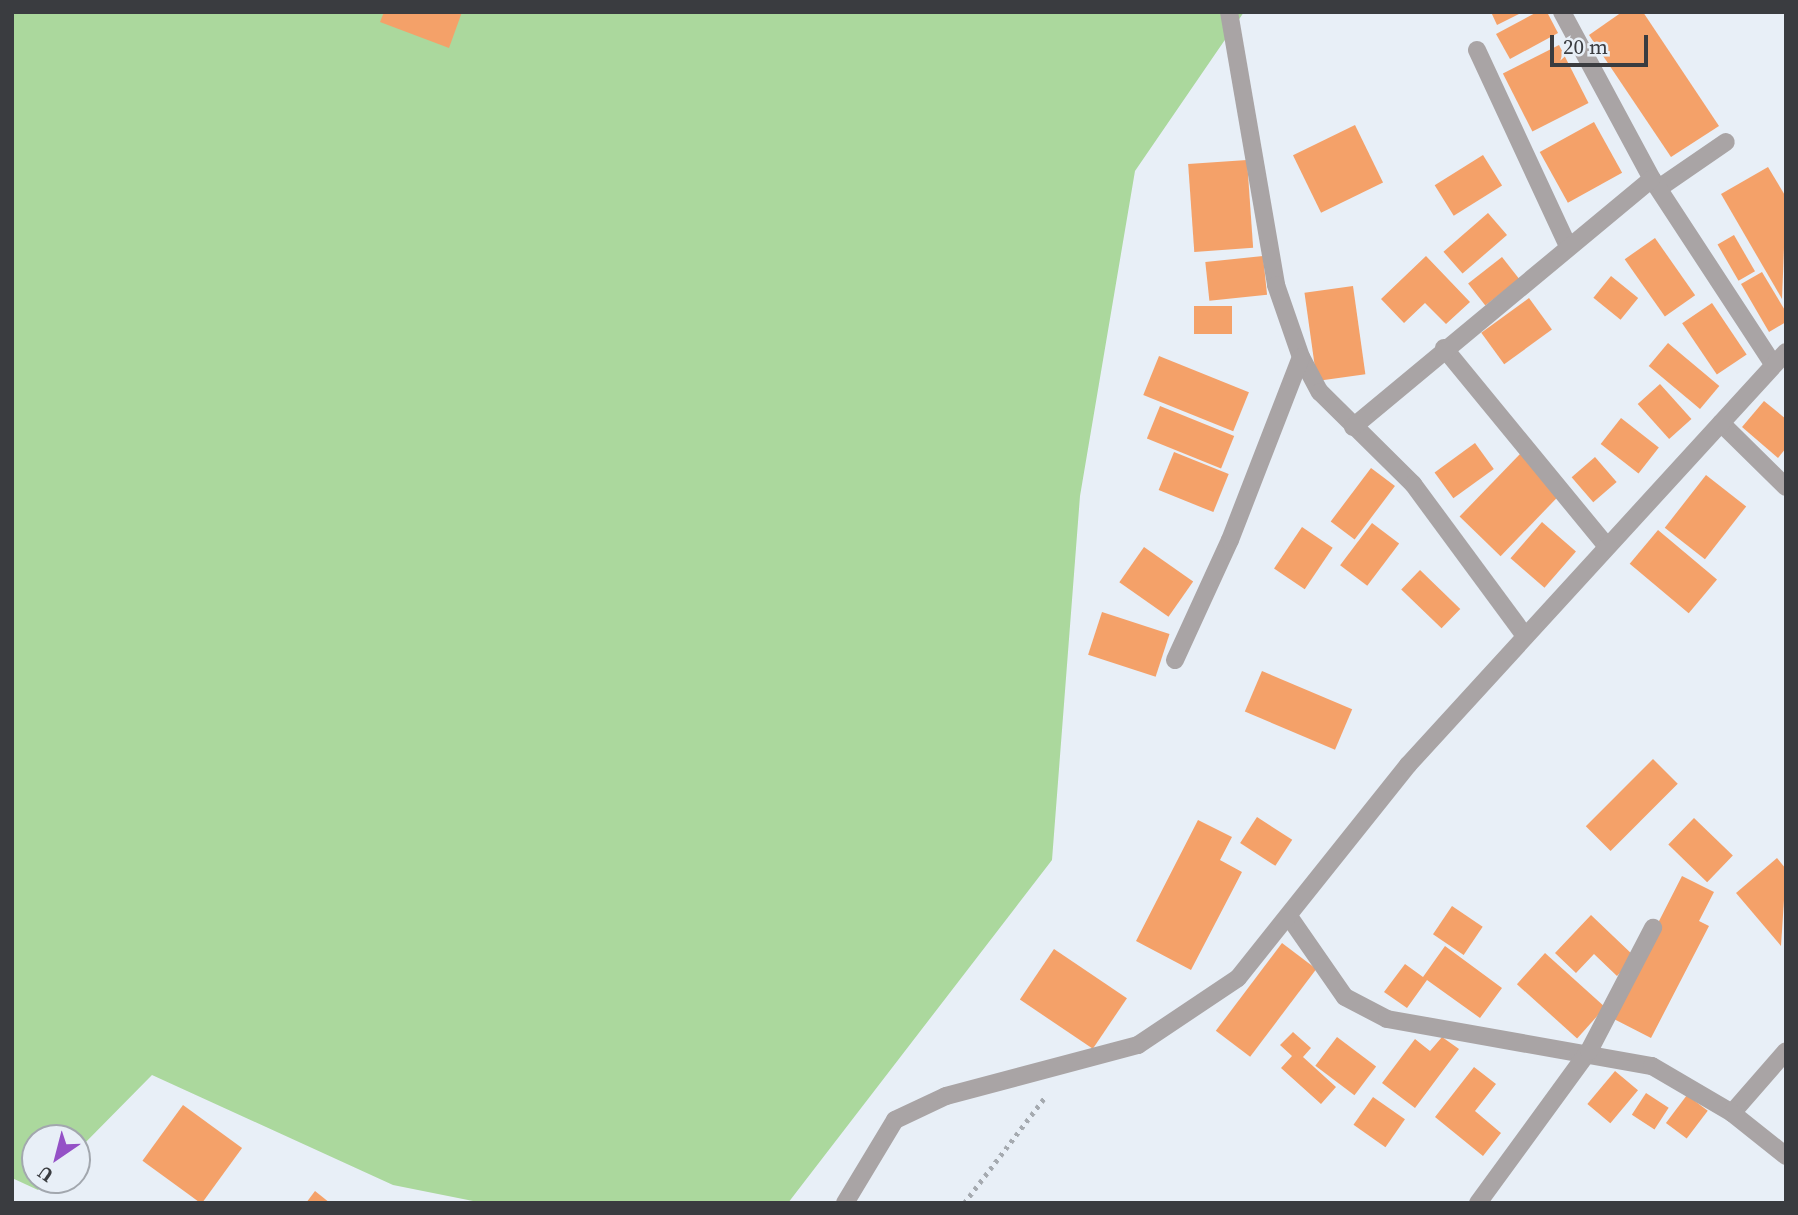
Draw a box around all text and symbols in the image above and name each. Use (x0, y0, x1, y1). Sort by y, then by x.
scale bar (1553, 21, 1651, 65)
text: 20 m (1563, 32, 1608, 61)
north arrow (21, 1124, 91, 1194)
text: U (32, 1160, 58, 1189)

